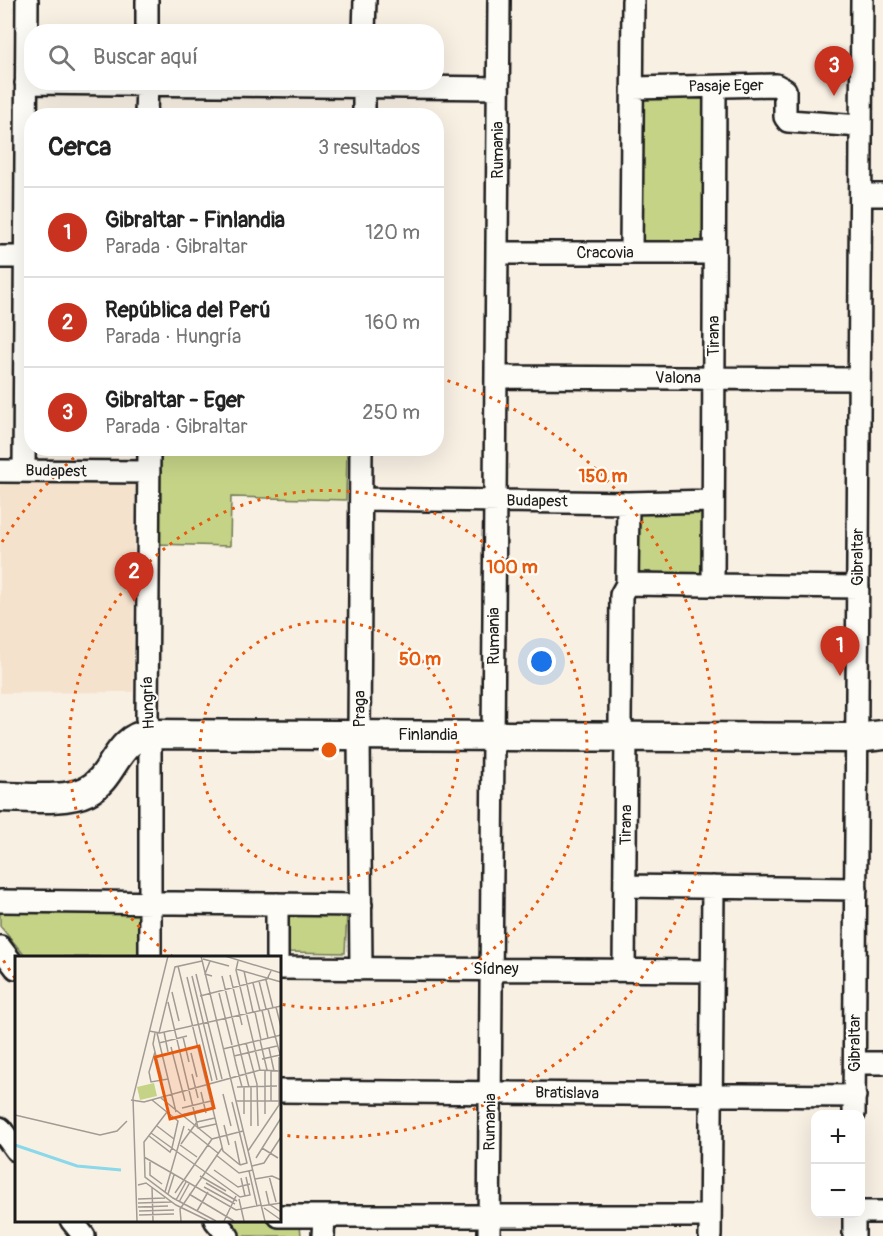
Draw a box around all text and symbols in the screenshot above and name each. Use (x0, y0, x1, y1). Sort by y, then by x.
search box (24, 24, 444, 90)
icon: search (45, 41, 78, 74)
text: Buscar aquí (93, 43, 198, 71)
pin: 3 (814, 46, 854, 96)
street label: Pasaje Eger (688, 75, 764, 97)
street label: Rumania (488, 121, 508, 179)
text: Cerca (48, 131, 111, 163)
text: 3 resultados (318, 135, 420, 160)
text: Gibraltar - Finlandia (105, 206, 285, 234)
text: 1 (64, 220, 71, 245)
text: 120 m (365, 220, 420, 245)
text: Parada · Gibraltar (105, 234, 248, 259)
street label: Cracovia (576, 243, 634, 263)
text: República del Perú (105, 296, 271, 324)
text: 2 (62, 310, 73, 335)
text: 160 m (365, 310, 420, 335)
street label: Tirana (704, 316, 724, 356)
text: Parada · Hungría (105, 324, 241, 349)
street label: Valona (655, 368, 701, 388)
text: Gibraltar - Eger (105, 386, 245, 414)
text: 3 (62, 400, 73, 425)
text: 250 m (362, 400, 420, 425)
text: Parada · Gibraltar (105, 414, 248, 439)
street label: Budapest (25, 460, 87, 482)
text: 150 m (579, 465, 628, 488)
street label: Budapest (506, 490, 568, 512)
street label: Gibraltar (848, 528, 868, 586)
pin: 2 (114, 552, 154, 602)
text: 100 m (486, 556, 538, 579)
street label: Rumania (484, 607, 504, 665)
pin: 1 (820, 626, 860, 676)
your location (527, 647, 556, 676)
text: 50 m (399, 648, 441, 671)
street label: Hungría (137, 676, 159, 730)
street label: Praga (350, 690, 370, 728)
street label: Finlandia (398, 725, 458, 745)
centre of rings (319, 740, 339, 760)
street label: Tirana (616, 804, 636, 846)
inset map (15, 956, 280, 1221)
street label: Sídney (473, 959, 519, 979)
street label: Gibraltar (845, 1014, 865, 1072)
street label: Bratislava (535, 1082, 599, 1104)
street label: Rumania (480, 1093, 500, 1151)
map controls (811, 1110, 865, 1218)
button: + (811, 1110, 865, 1164)
button: − (811, 1164, 865, 1218)

